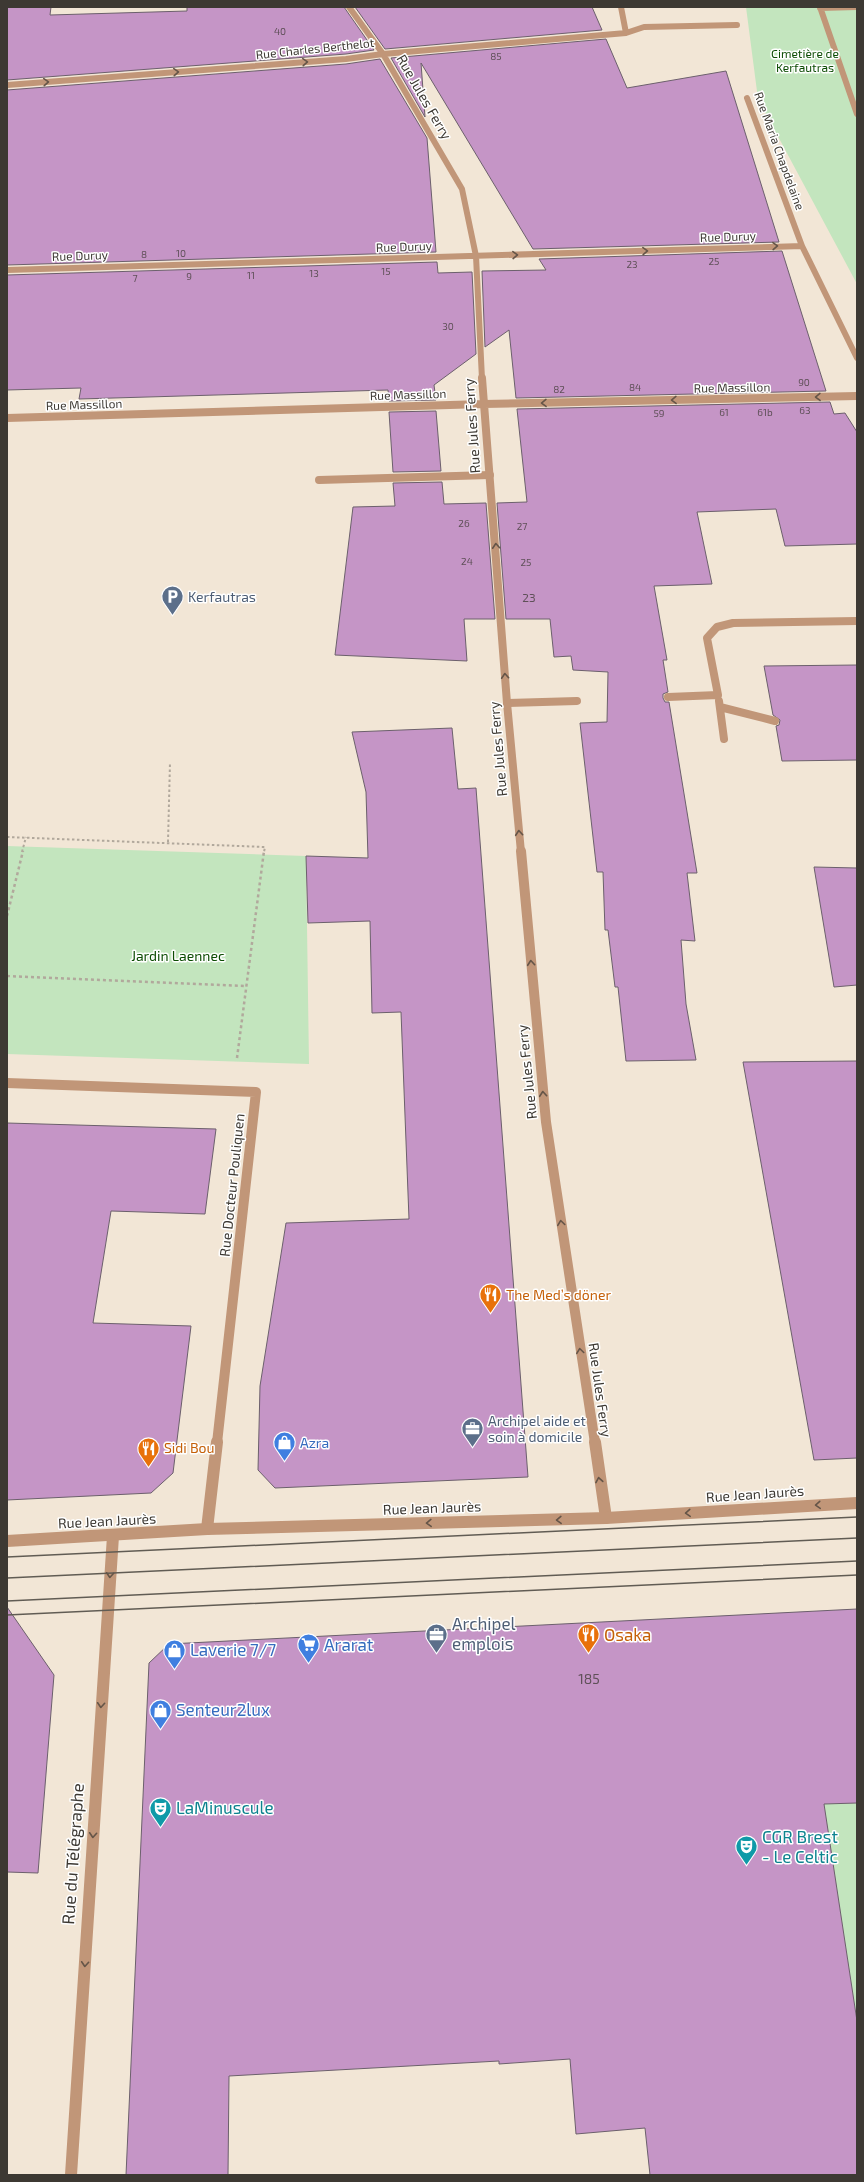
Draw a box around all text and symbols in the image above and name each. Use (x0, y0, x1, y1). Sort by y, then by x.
house number: 40 (274, 25, 286, 37)
street label: Rue Charles Berthelot (255, 35, 375, 61)
park label: Cimetière de Kerfautras (771, 46, 839, 74)
house number: 85 (490, 50, 502, 62)
street label: Rue Jules Ferry (393, 51, 456, 143)
one-way arrow (302, 58, 308, 67)
one-way arrow (172, 68, 179, 77)
one-way arrow (43, 78, 49, 87)
street label: Rue Maria Chapdelaine (752, 90, 808, 212)
street label: Rue Duruy (700, 228, 757, 244)
street label: Rue Duruy (376, 238, 433, 254)
one-way arrow (772, 242, 778, 251)
one-way arrow (642, 246, 648, 255)
street label: Rue Duruy (52, 247, 109, 263)
house number: 10 (176, 247, 186, 259)
house number: 8 (141, 248, 147, 260)
one-way arrow (512, 251, 518, 259)
house number: 25 (709, 255, 719, 267)
house number: 23 (626, 258, 638, 270)
house number: 15 (381, 265, 391, 277)
house number: 13 (309, 267, 319, 279)
house number: 11 (247, 269, 255, 281)
house number: 9 (186, 270, 192, 282)
house number: 7 (132, 272, 138, 284)
house number: 30 (442, 320, 454, 332)
house number: 90 (798, 376, 810, 388)
street label: Rue Jules Ferry (460, 377, 483, 474)
street label: Rue Massillon (694, 379, 770, 395)
house number: 84 (629, 381, 641, 393)
house number: 82 (553, 383, 565, 395)
street label: Rue Massillon (369, 386, 446, 402)
one-way arrow (815, 393, 821, 401)
street label: Rue Massillon (45, 396, 122, 412)
one-way arrow (671, 396, 677, 404)
one-way arrow (541, 399, 547, 407)
house number: 63 (799, 404, 811, 416)
house number: 61 (719, 406, 729, 418)
house number: 61b (757, 406, 773, 418)
house number: 59 (653, 407, 665, 419)
house number: 26 (458, 517, 470, 529)
house number: 27 (517, 520, 527, 532)
one-way arrow (491, 543, 500, 549)
house number: 24 (461, 555, 473, 567)
house number: 25 (521, 556, 531, 568)
parking icon: Kerfautras (160, 584, 186, 617)
place label: Kerfautras (188, 588, 256, 605)
house number: 23 (522, 590, 536, 604)
one-way arrow (501, 673, 510, 679)
street label: Rue Jules Ferry (485, 700, 510, 797)
one-way arrow (515, 830, 524, 836)
park label: Jardin Laennec (131, 947, 225, 964)
one-way arrow (527, 960, 536, 966)
street label: Rue Jules Ferry (513, 1023, 540, 1120)
one-way arrow (539, 1091, 548, 1097)
street label: Rue Docteur Pouliquen (216, 1112, 247, 1257)
one-way arrow (557, 1220, 566, 1226)
restaurant icon: The Med’s döner (477, 1282, 503, 1315)
place label: The Med’s döner (506, 1286, 611, 1303)
street label: Rue Jules Ferry (585, 1342, 616, 1439)
one-way arrow (576, 1348, 585, 1354)
place label: Archipel aide et soin à domicile (488, 1412, 586, 1445)
office icon: Archipel aide et soin à domicile (459, 1416, 485, 1449)
shop icon: Azra (271, 1430, 297, 1463)
place label: Azra (300, 1434, 329, 1451)
restaurant icon: Sidi Bou (135, 1435, 161, 1468)
place label: Sidi Bou (164, 1439, 215, 1456)
one-way arrow (595, 1477, 604, 1483)
street label: Rue Jean Jaurès (705, 1482, 805, 1505)
street label: Rue Jean Jaurès (383, 1497, 481, 1518)
one-way arrow (815, 1501, 821, 1509)
street label: Rue Jean Jaurès (57, 1509, 157, 1532)
one-way arrow (685, 1509, 691, 1518)
one-way arrow (556, 1515, 562, 1524)
one-way arrow (426, 1519, 432, 1527)
one-way arrow (106, 1572, 115, 1578)
place label: Archipel emplois (452, 1613, 516, 1654)
office icon: Archipel emplois (423, 1621, 449, 1654)
restaurant icon: Osaka (576, 1622, 602, 1655)
place label: Osaka (604, 1624, 651, 1644)
supermarket icon: Ararat (295, 1632, 321, 1665)
place label: Ararat (324, 1634, 374, 1654)
shop icon: Laverie 7/7 (161, 1637, 187, 1670)
place label: Laverie 7/7 (190, 1639, 277, 1659)
house number: 185 (578, 1670, 600, 1687)
shop icon: Senteur2lux (147, 1697, 173, 1730)
place label: Senteur2lux (176, 1699, 270, 1719)
one-way arrow (97, 1702, 106, 1708)
street label: Rue du Télégraphe (57, 1783, 88, 1925)
theatre icon: LaMinuscule (147, 1795, 173, 1828)
place label: LaMinuscule (176, 1797, 274, 1817)
place label: CGR Brest - Le Celtic (762, 1826, 838, 1866)
one-way arrow (88, 1832, 97, 1838)
theatre icon: CGR Brest - Le Celtic (733, 1834, 759, 1867)
one-way arrow (80, 1961, 89, 1967)

